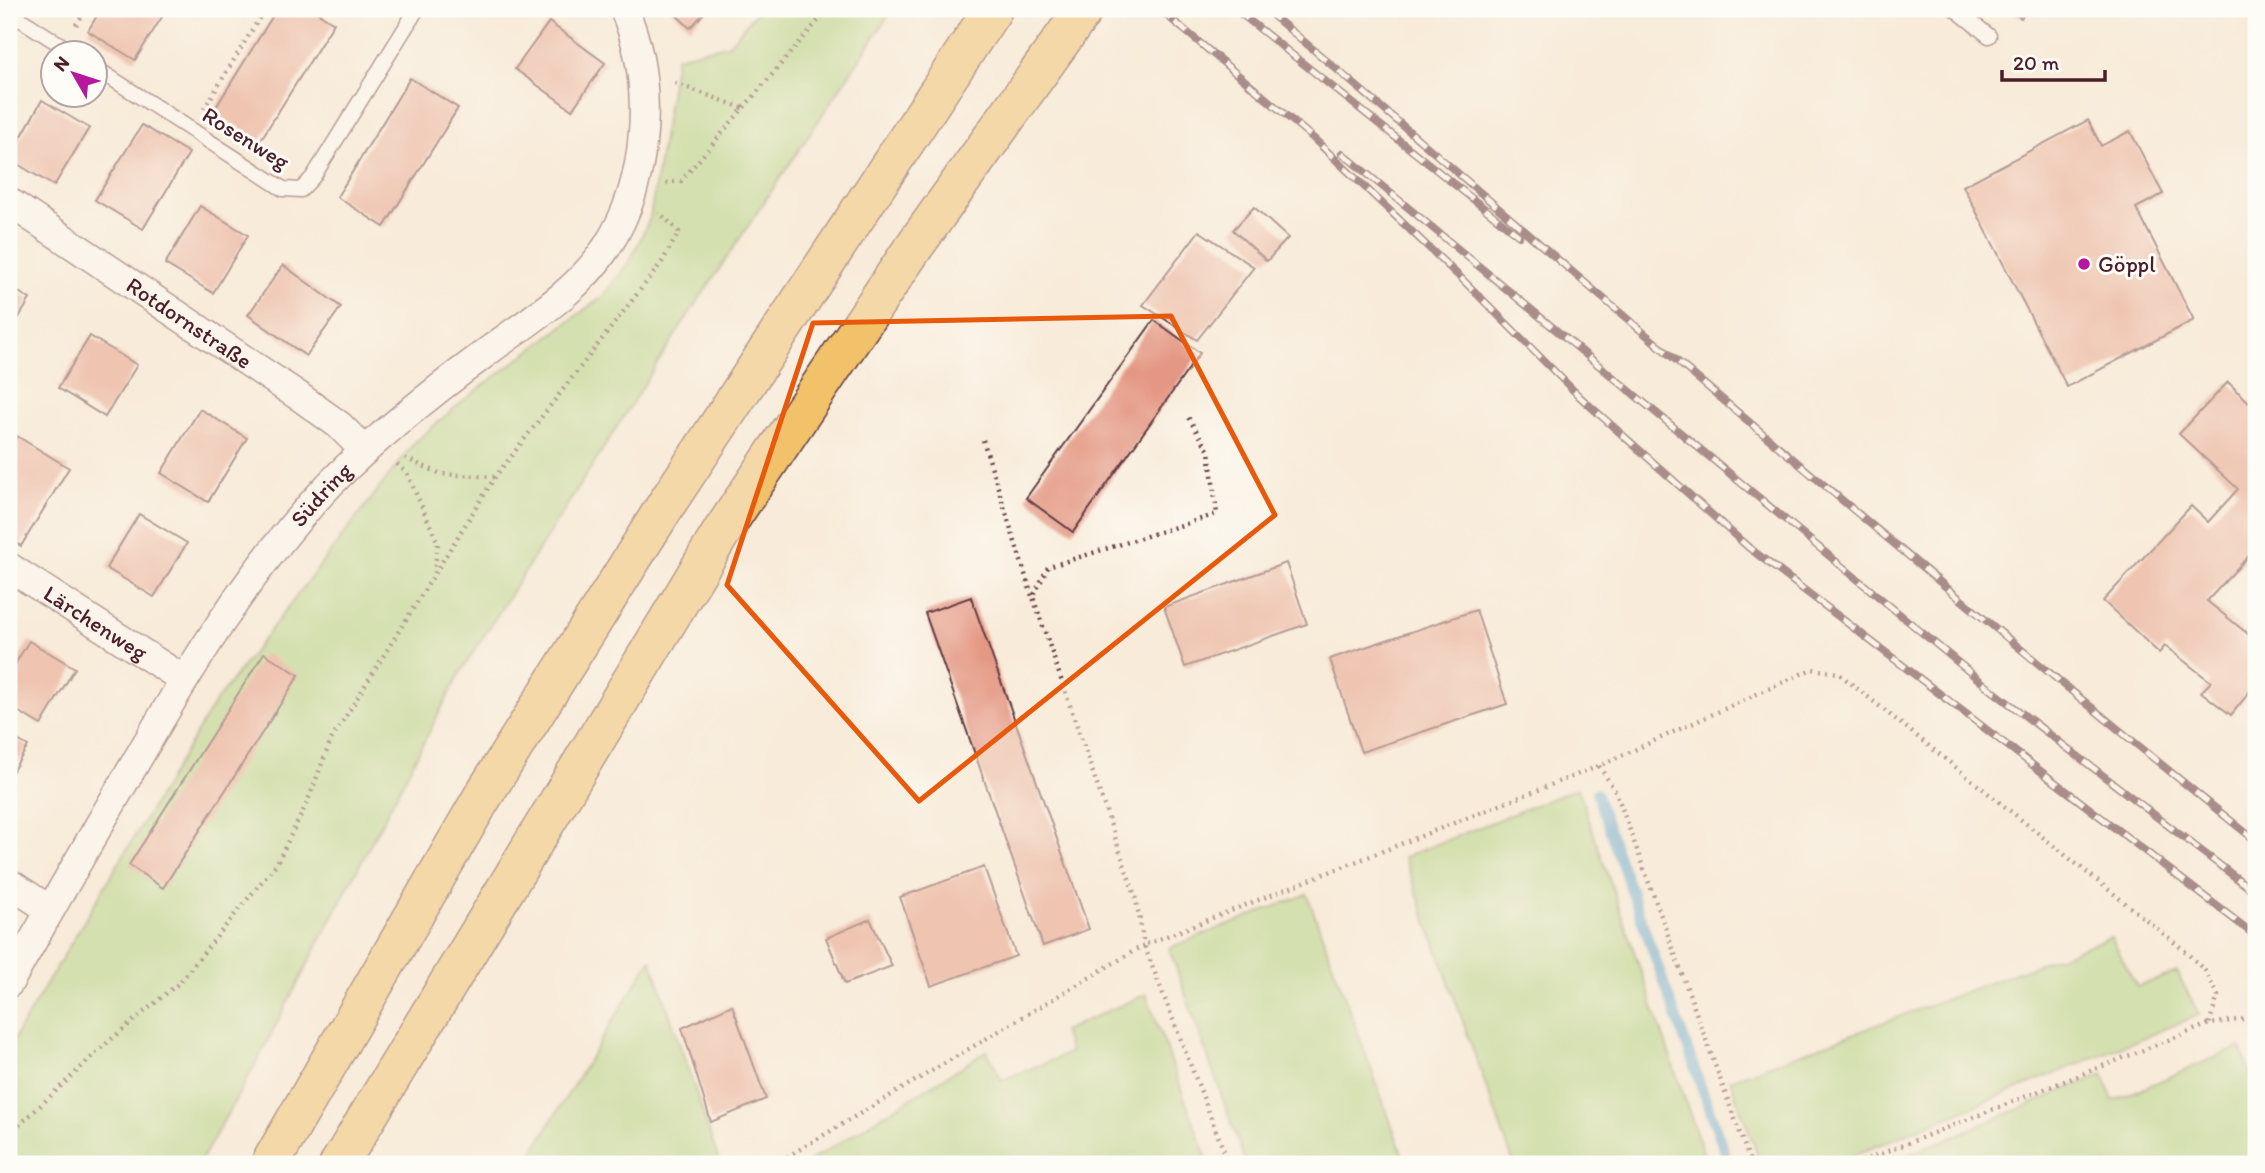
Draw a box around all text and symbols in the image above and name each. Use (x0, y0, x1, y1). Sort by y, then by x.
north arrow (38, 38, 108, 108)
scale bar (2002, 38, 2106, 82)
text: 20 m (2013, 50, 2060, 75)
text: N (48, 51, 74, 76)
street label: Rosenweg (197, 100, 295, 176)
place label: Göppl (2098, 250, 2156, 278)
marker: Göppl (2076, 256, 2092, 272)
street label: Rotdornstraße (121, 271, 257, 375)
street label: Südring (284, 456, 358, 532)
street label: Lärchenweg (38, 579, 153, 667)

